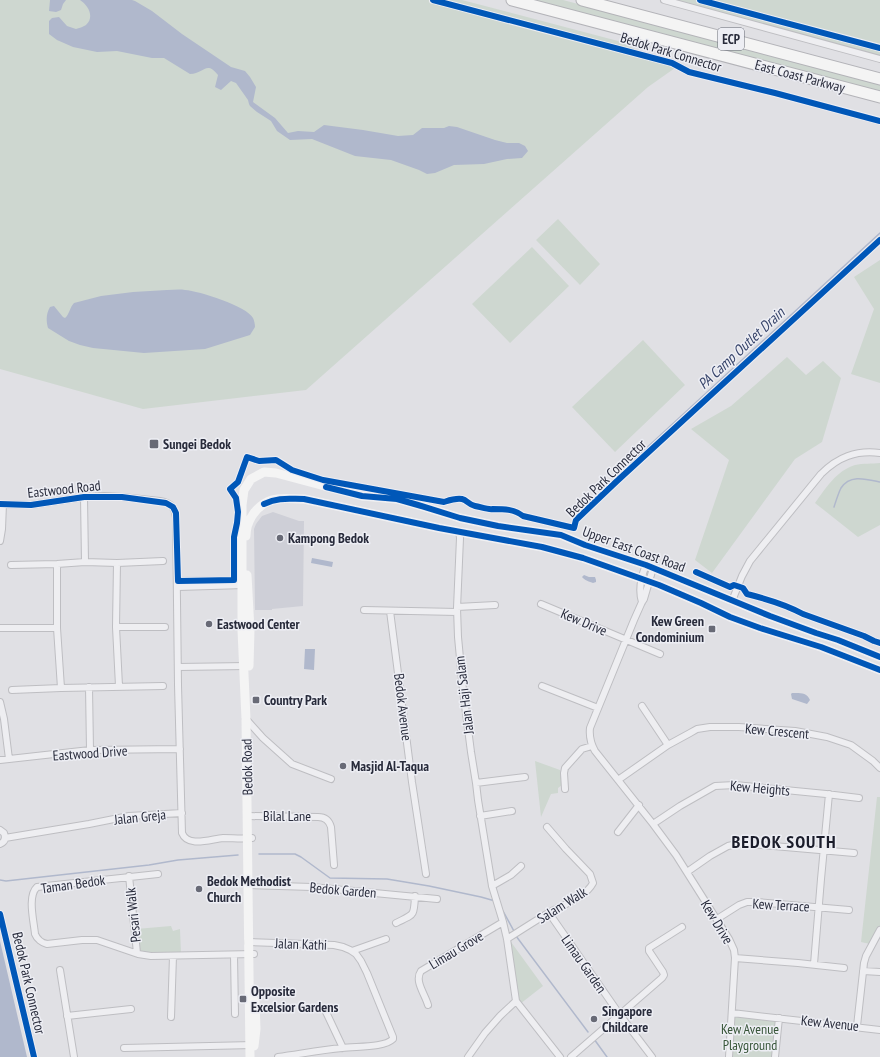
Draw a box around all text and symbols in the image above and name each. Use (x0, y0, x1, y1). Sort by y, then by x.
street label: Bedok Park Connector (618, 28, 724, 76)
road number: ECP (718, 28, 744, 50)
street label: East Coast Parkway (753, 55, 848, 97)
water label: PA Camp Outlet Drain (694, 302, 789, 393)
place label: Sungei Bedok (163, 435, 231, 453)
street label: Bedok Park Connector (562, 435, 650, 521)
marker: Sungei Bedok (148, 438, 160, 450)
street label: Eastwood Road (27, 476, 101, 502)
street label: Upper East Coast Road (580, 522, 688, 576)
place label: Kampong Bedok (288, 529, 369, 547)
marker: Kampong Bedok (275, 533, 285, 543)
street label: Kew Drive (558, 604, 610, 640)
place label: Kew Green Condominium (636, 612, 704, 646)
place label: Eastwood Center (217, 615, 301, 633)
marker: Eastwood Center (204, 619, 214, 629)
marker: Kew Green Condominium (707, 624, 717, 634)
street label: Jalan Haji Salam (450, 655, 478, 736)
street label: Bedok Avenue (390, 672, 416, 742)
place label: Country Park (264, 691, 327, 709)
marker: Country Park (251, 695, 261, 705)
street label: Kew Crescent (744, 719, 810, 743)
street label: Bedok Road (238, 739, 256, 795)
street label: Eastwood Drive (52, 741, 128, 765)
place label: Masjid Al-Taqua (351, 757, 429, 775)
marker: Masjid Al-Taqua (338, 761, 348, 771)
street label: Kew Heights (729, 776, 791, 800)
street label: Jalan Greja (112, 805, 167, 829)
street label: Bilal Lane (263, 807, 311, 825)
district label: BEDOK SOUTH (732, 830, 836, 853)
street label: Taman Bedok (40, 871, 107, 897)
place label: Bedok Methodist Church (207, 872, 291, 906)
street label: Bedok Garden (309, 878, 377, 902)
street label: Salam Walk (534, 882, 591, 927)
marker: Bedok Methodist Church (194, 884, 204, 894)
street label: Pesari Walk (121, 886, 145, 943)
street label: Kew Terrace (752, 895, 810, 915)
street label: Kew Drive (697, 897, 737, 948)
street label: Limau Grove (425, 927, 487, 973)
street label: Bedok Park Connector (8, 930, 50, 1036)
street label: Limau Garden (557, 931, 611, 997)
street label: Jalan Kathi (274, 934, 327, 954)
place label: Opposite Excelsior Gardens (251, 982, 339, 1016)
marker: Opposite Excelsior Gardens (238, 994, 248, 1004)
place label: Singapore Childcare (602, 1002, 652, 1036)
street label: Kew Avenue (800, 1011, 860, 1035)
marker: Singapore Childcare (589, 1014, 599, 1024)
park label: Kew Avenue Playground (721, 1020, 779, 1054)

